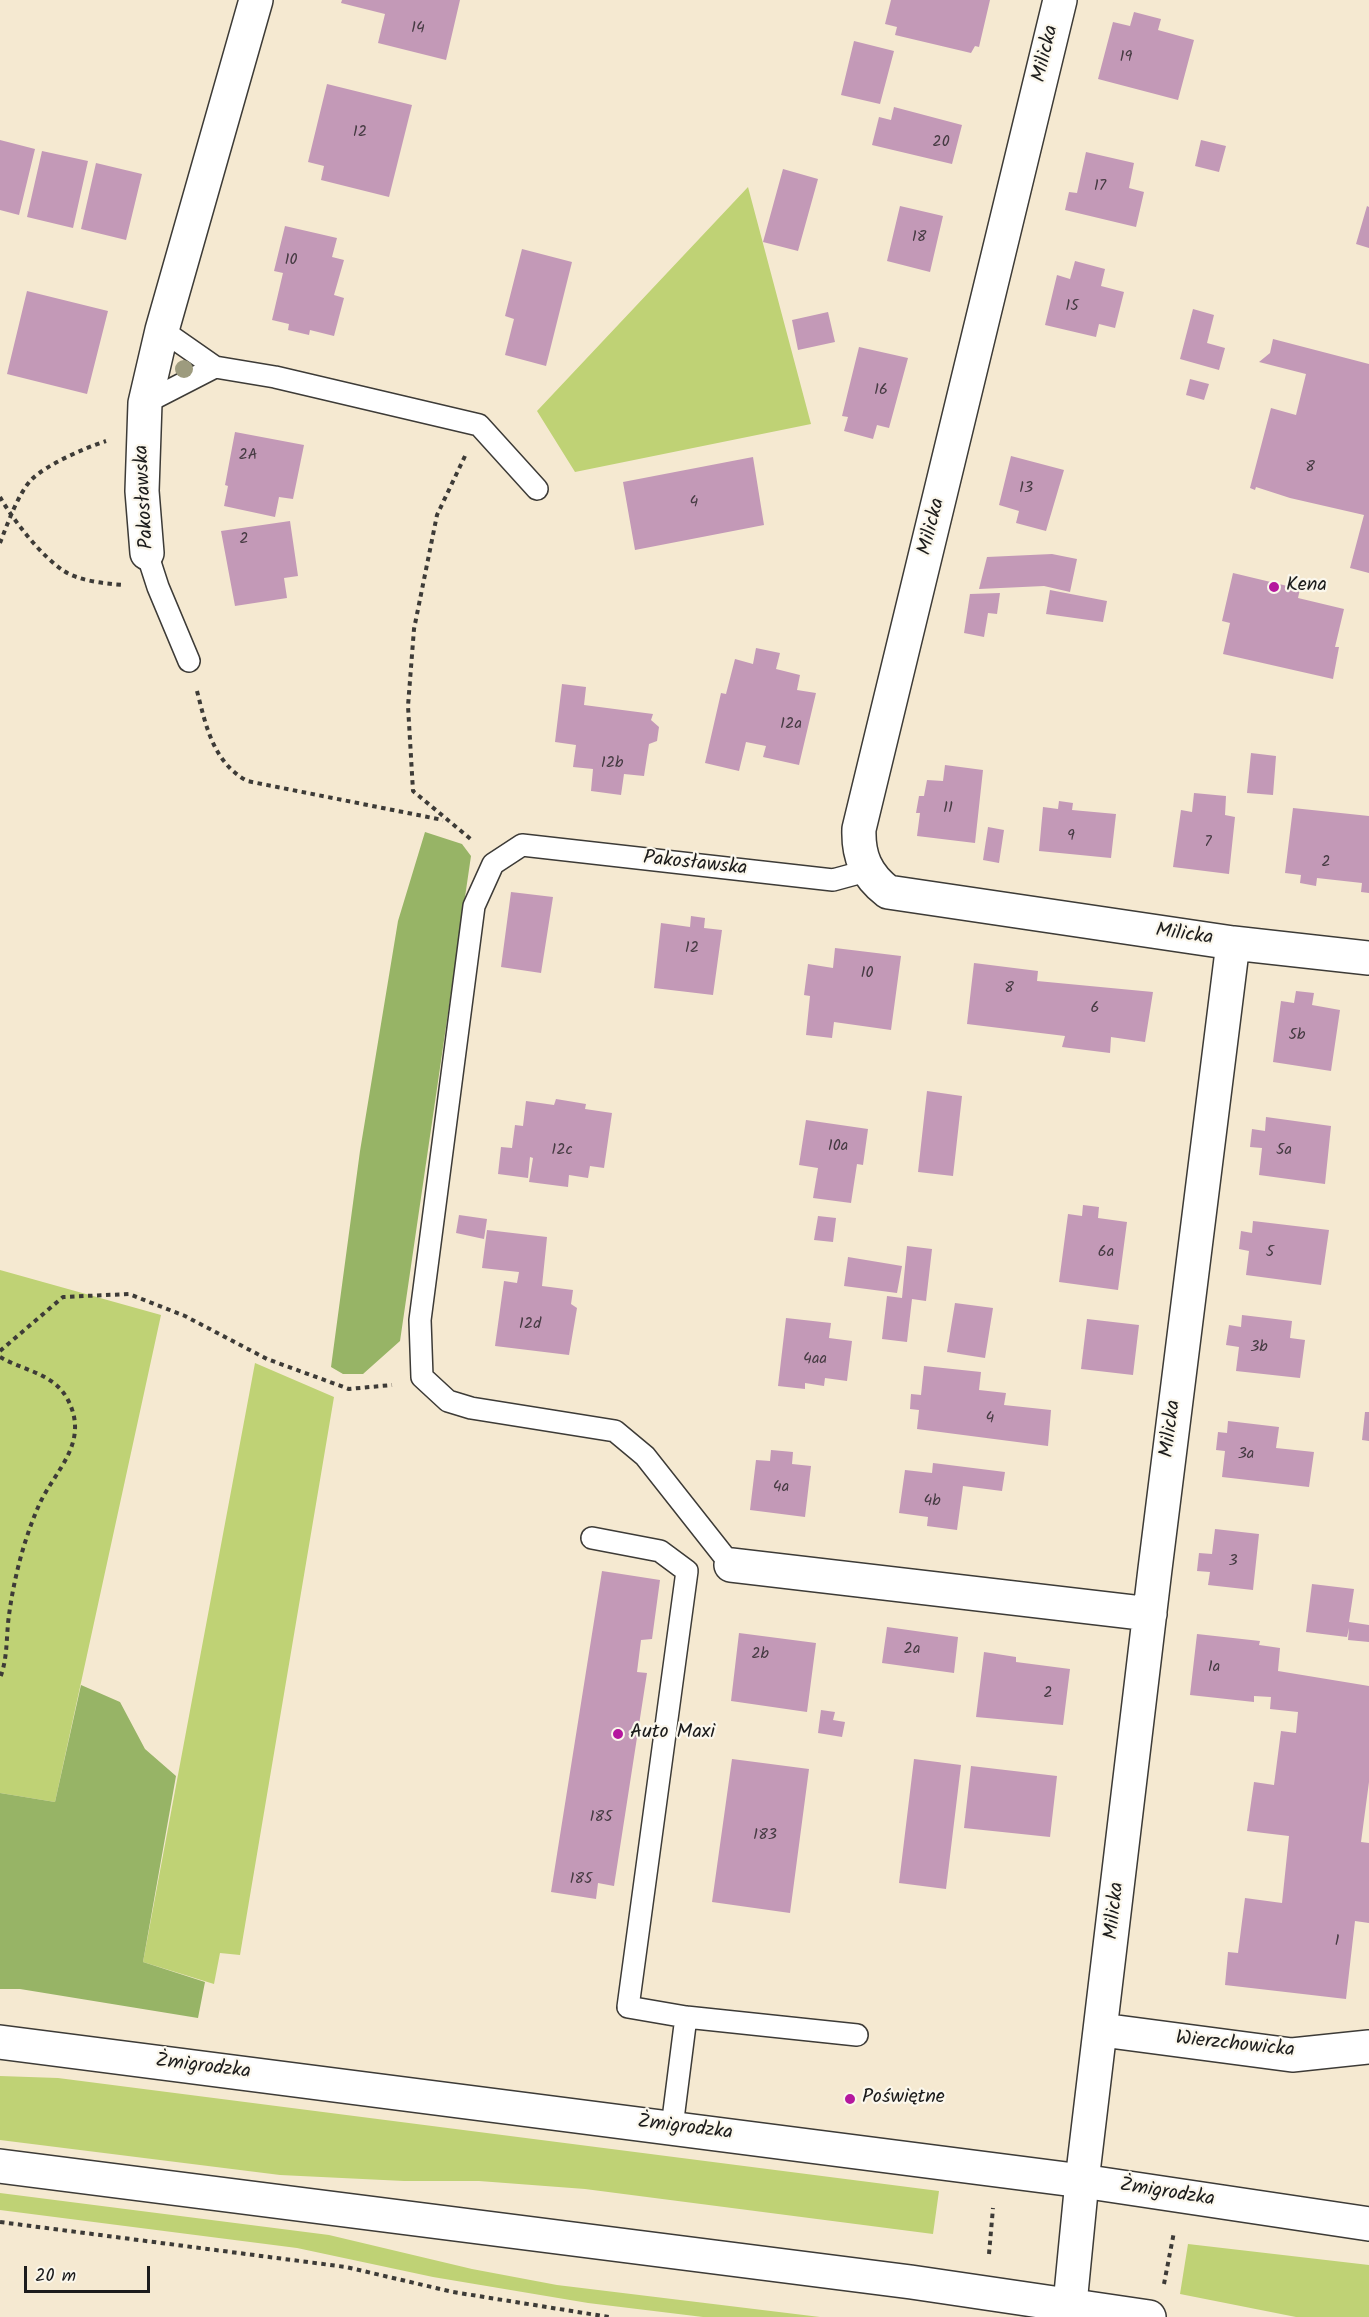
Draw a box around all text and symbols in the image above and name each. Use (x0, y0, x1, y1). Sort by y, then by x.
house number: 14 (411, 19, 425, 39)
street label: Milicka (1029, 23, 1065, 85)
house number: 19 (1120, 48, 1132, 68)
house number: 12 (353, 123, 367, 143)
house number: 20 (932, 133, 950, 153)
house number: 17 (1094, 177, 1106, 197)
house number: 18 (912, 228, 926, 248)
house number: 10 (284, 251, 298, 271)
house number: 15 (1065, 297, 1079, 317)
house number: 16 (874, 381, 888, 401)
street label: Pakosławska (131, 444, 161, 550)
house number: 2A (238, 446, 258, 466)
house number: 8 (1305, 458, 1315, 478)
house number: 13 (1019, 479, 1033, 499)
house number: 4 (690, 493, 698, 513)
street label: Milicka (914, 496, 952, 558)
house number: 2 (239, 530, 249, 550)
place label: Kena (1286, 575, 1327, 599)
marker: Kena (1267, 580, 1281, 594)
house number: 12a (780, 715, 802, 735)
house number: 12b (601, 754, 623, 774)
house number: 11 (943, 799, 953, 819)
house number: 9 (1067, 827, 1075, 847)
house number: 7 (1204, 833, 1212, 853)
street label: Pakosławska (642, 848, 748, 882)
house number: 2 (1321, 853, 1331, 873)
street label: Milicka (1154, 920, 1214, 952)
house number: 12 (685, 939, 699, 959)
house number: 10 (860, 964, 874, 984)
house number: 8 (1004, 979, 1014, 999)
house number: 6 (1091, 999, 1099, 1019)
house number: 5b (1289, 1026, 1305, 1046)
house number: 10a (828, 1137, 848, 1157)
house number: 12c (551, 1141, 573, 1161)
house number: 5a (1276, 1141, 1292, 1161)
house number: 6a (1098, 1243, 1114, 1263)
house number: 5 (1266, 1243, 1274, 1263)
house number: 12d (519, 1315, 541, 1335)
house number: 3b (1250, 1338, 1268, 1358)
house number: 4aa (803, 1350, 827, 1370)
street label: Milicka (1157, 1399, 1187, 1459)
house number: 4 (986, 1409, 994, 1429)
house number: 3a (1238, 1445, 1254, 1465)
house number: 4a (773, 1478, 789, 1498)
house number: 4b (923, 1492, 941, 1512)
house number: 3 (1228, 1552, 1238, 1572)
house number: 2a (904, 1640, 920, 1660)
house number: 2b (751, 1645, 769, 1665)
house number: 1a (1208, 1658, 1220, 1678)
house number: 2 (1043, 1684, 1053, 1704)
place label: Auto Maxi (630, 1722, 715, 1746)
marker: Auto Maxi (611, 1727, 625, 1741)
house number: 185 (589, 1808, 613, 1828)
house number: 183 (753, 1826, 777, 1846)
house number: 185 (569, 1870, 593, 1890)
street label: Milicka (1101, 1881, 1131, 1941)
house number: 1 (1334, 1932, 1340, 1952)
street label: Wierzchowicka (1174, 2028, 1296, 2064)
street label: Żmigrodzka (154, 2050, 252, 2086)
place label: Poświętne (862, 2087, 945, 2111)
marker: Poświętne (843, 2092, 857, 2106)
street label: Żmigrodzka (636, 2111, 734, 2147)
street label: Żmigrodzka (1118, 2175, 1216, 2213)
scale bar (27, 2254, 153, 2292)
text: 20 m (35, 2262, 76, 2291)

